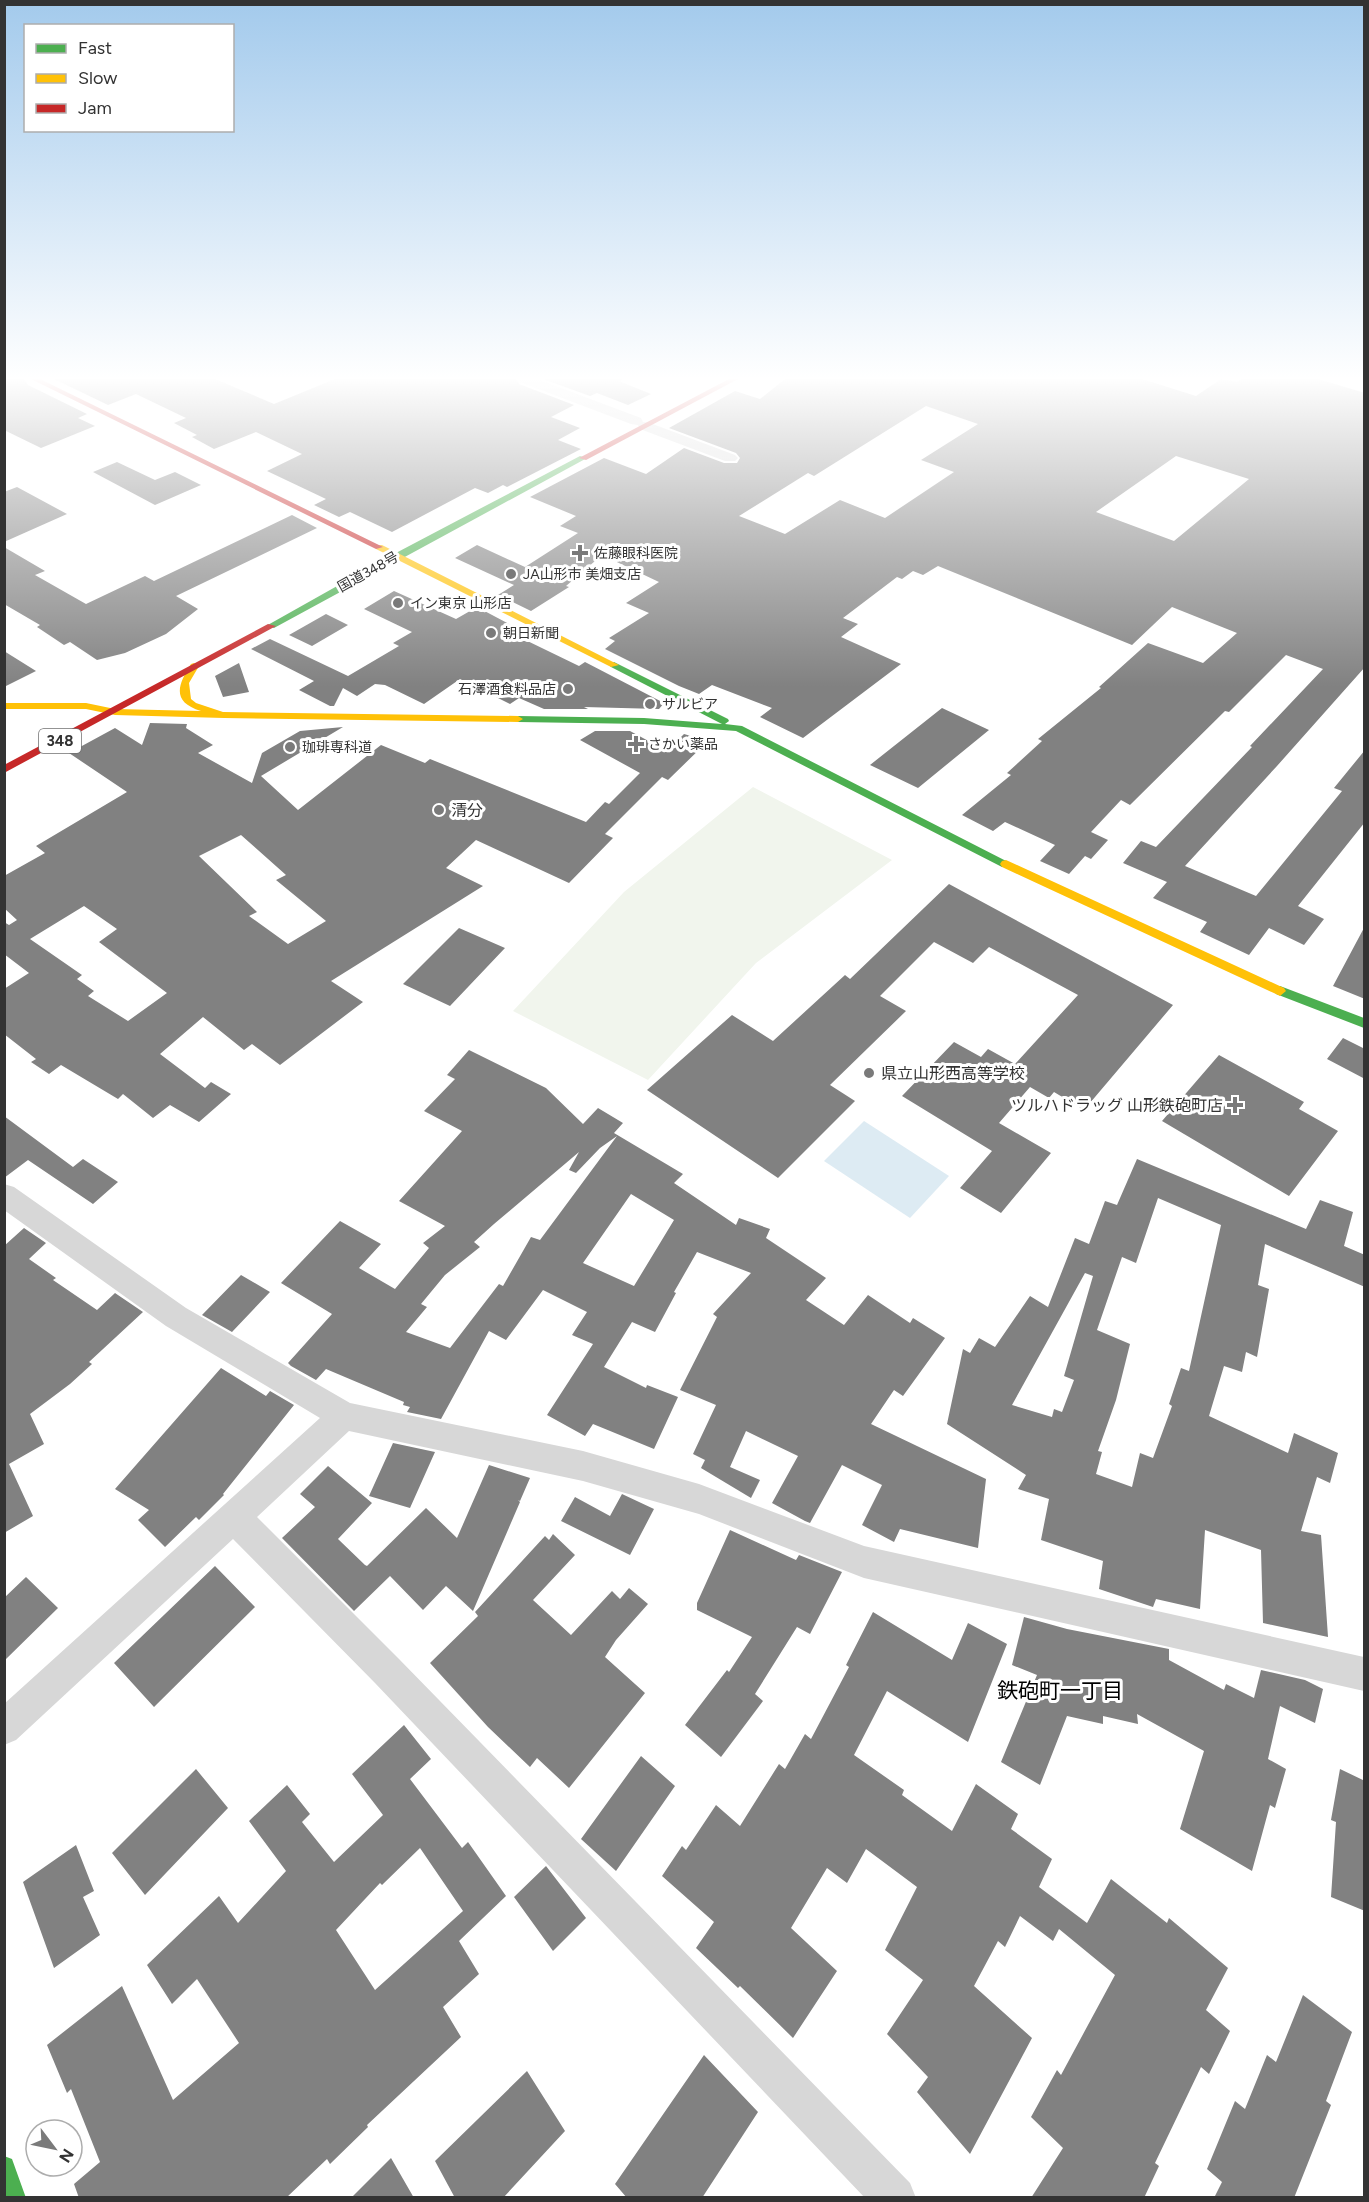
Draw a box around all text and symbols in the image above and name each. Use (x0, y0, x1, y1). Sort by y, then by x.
legend (24, 24, 234, 132)
text: Fast (78, 37, 112, 59)
text: Slow (78, 67, 117, 89)
text: Jam (78, 97, 112, 119)
marker: 佐藤眼科医院 (571, 544, 589, 562)
place label: 佐藤眼科医院 (594, 545, 678, 562)
street label: 国道348号 (335, 548, 401, 596)
place label: JA山形市 美畑支店 (523, 566, 641, 583)
marker: JA山形市 美畑支店 (504, 567, 518, 581)
place label: イン東京 山形店 (410, 595, 511, 612)
marker: イン東京 山形店 (391, 596, 405, 610)
place label: 朝日新聞 (503, 625, 559, 642)
marker: 朝日新聞 (484, 626, 498, 640)
place label: 石澤酒食料品店 (458, 681, 556, 698)
marker: 石澤酒食料品店 (561, 682, 575, 696)
place label: サルビア (662, 696, 718, 713)
marker: サルビア (643, 697, 657, 711)
road number: 348 (39, 729, 81, 753)
place label: さかい薬品 (648, 736, 718, 753)
marker: さかい薬品 (629, 737, 643, 751)
place label: 珈琲専科道 (302, 739, 372, 756)
marker: 珈琲専科道 (283, 740, 297, 754)
place label: 清分 (451, 801, 483, 820)
marker: 清分 (432, 803, 446, 817)
place label: 県立山形西高等学校 (881, 1064, 1025, 1083)
marker: 県立山形西高等学校 (862, 1066, 876, 1080)
place label: ツルハドラッグ 山形鉄砲町店 (1011, 1096, 1223, 1115)
marker: ツルハドラッグ 山形鉄砲町店 (1228, 1098, 1242, 1112)
district label: 鉄砲町一丁目 (997, 1678, 1123, 1703)
north arrow (24, 2118, 84, 2178)
text: N (55, 2145, 78, 2166)

